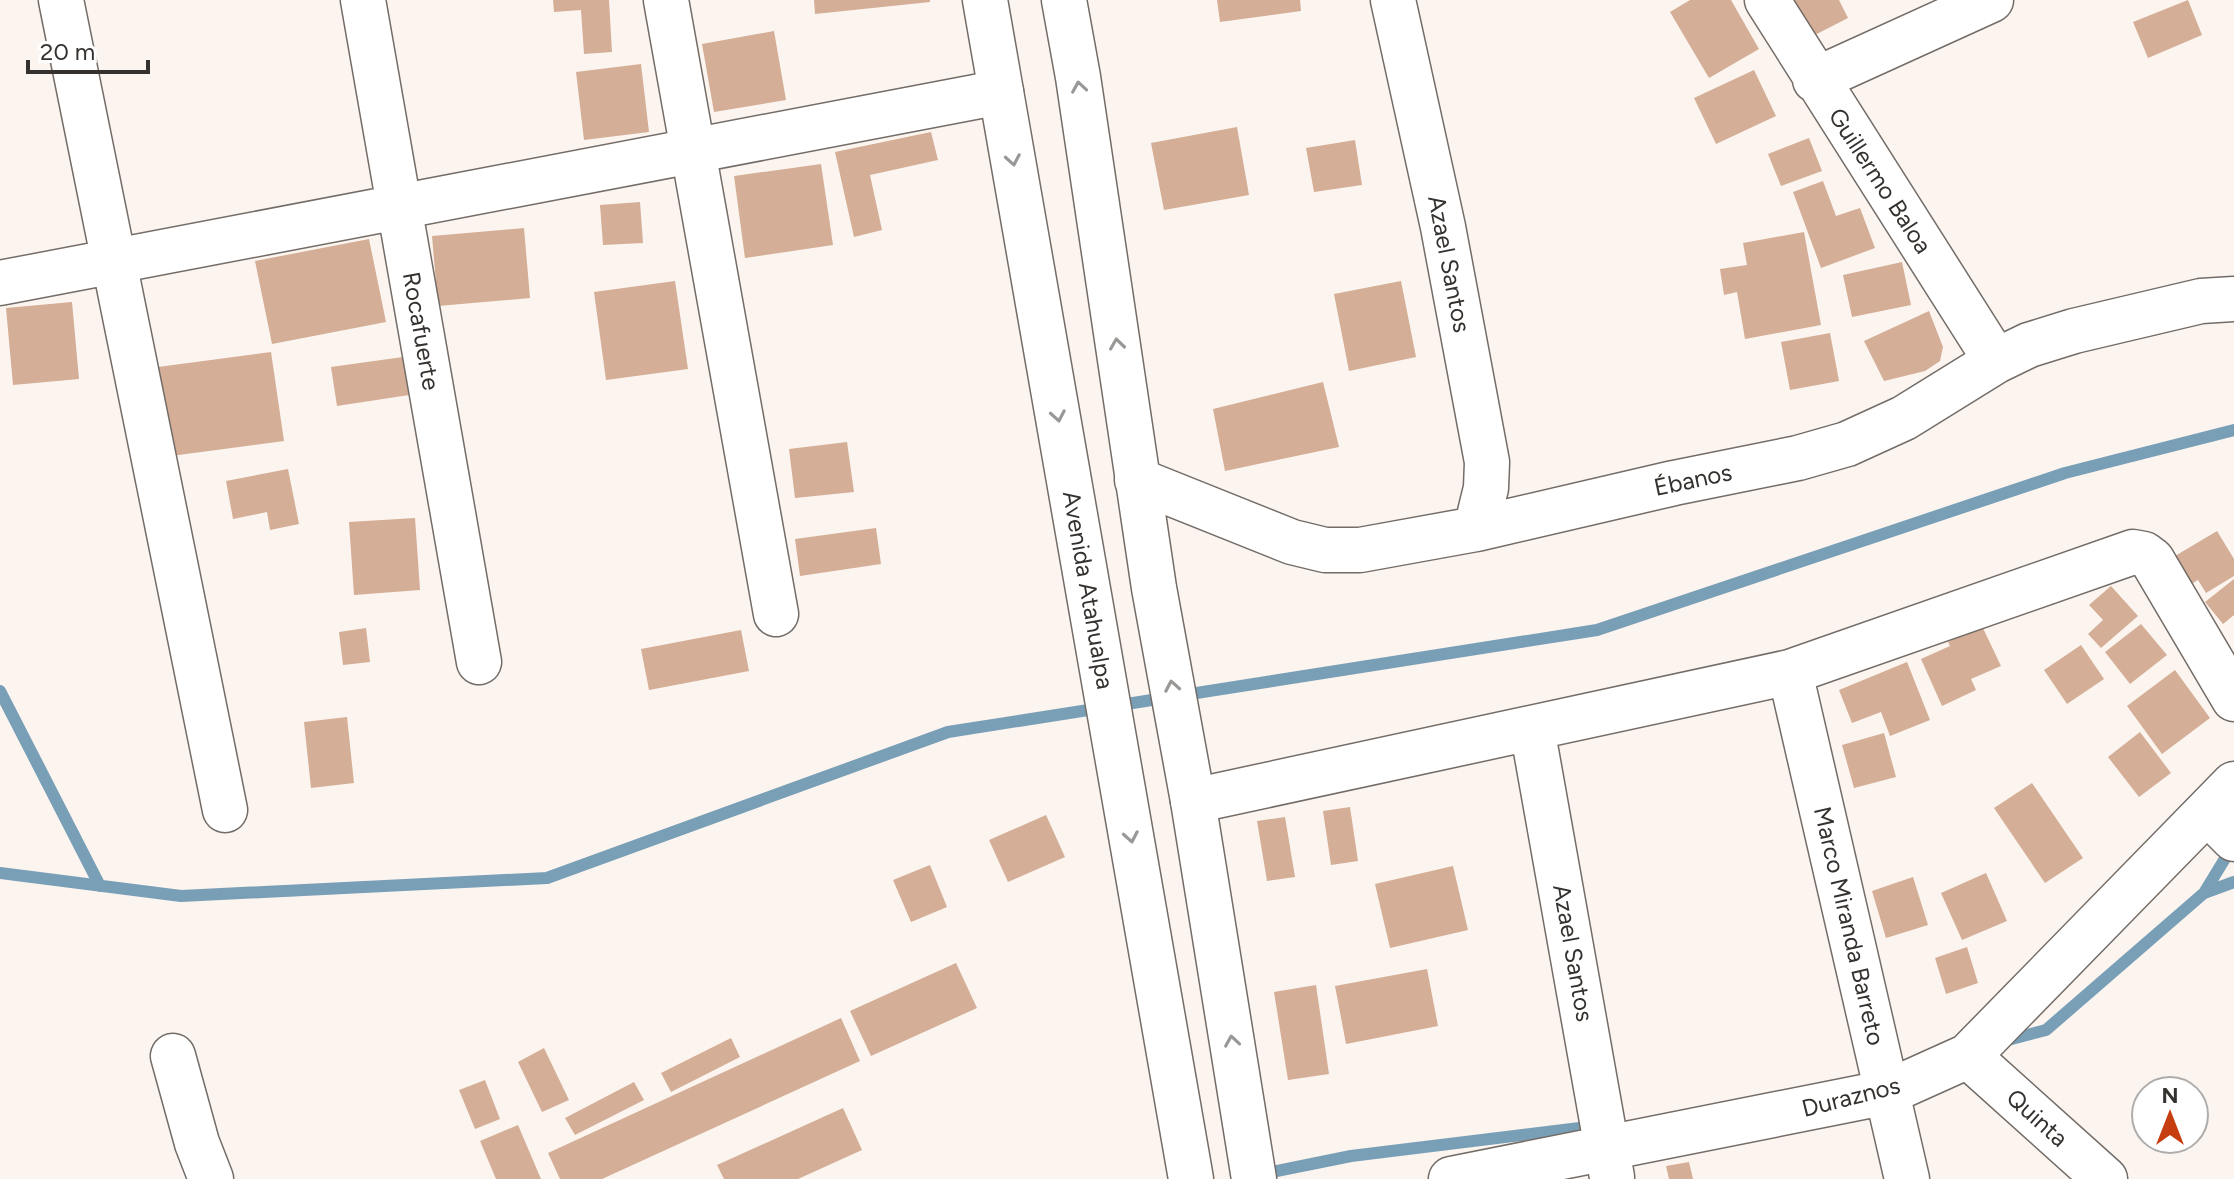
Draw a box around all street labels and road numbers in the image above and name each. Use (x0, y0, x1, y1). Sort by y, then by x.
street label: Guillermo Baloa (1823, 103, 1938, 259)
street label: Azael Santos (1422, 193, 1477, 335)
street label: Rocafuerte (397, 269, 446, 392)
street label: Ébanos (1651, 457, 1735, 502)
street label: Avenida Atahualpa (1057, 489, 1120, 691)
street label: Marco Miranda Barreto (1808, 804, 1891, 1048)
street label: Azael Santos (1547, 882, 1600, 1024)
street label: Duraznos (1799, 1070, 1903, 1123)
street label: Quinta (2001, 1083, 2074, 1153)

